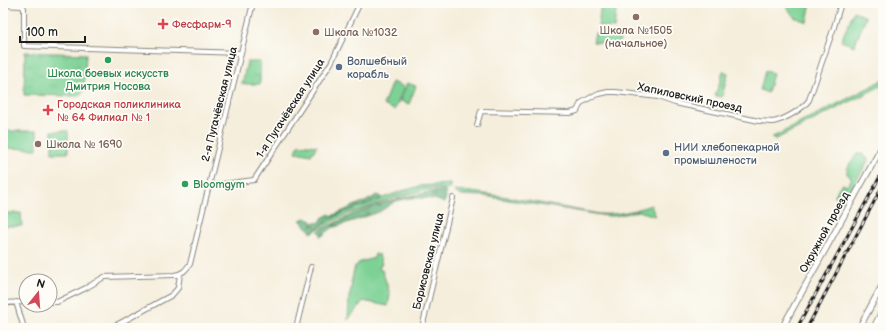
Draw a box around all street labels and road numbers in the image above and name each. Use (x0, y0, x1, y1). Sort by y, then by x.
street label: 2-я Пугачёвская улица (199, 45, 240, 163)
street label: 1-я Пугачёвская улица (253, 56, 328, 160)
street label: Хапиловский проезд (636, 80, 744, 115)
street label: Окружной проезд (797, 189, 852, 275)
street label: Борисовская улица (410, 211, 447, 311)

